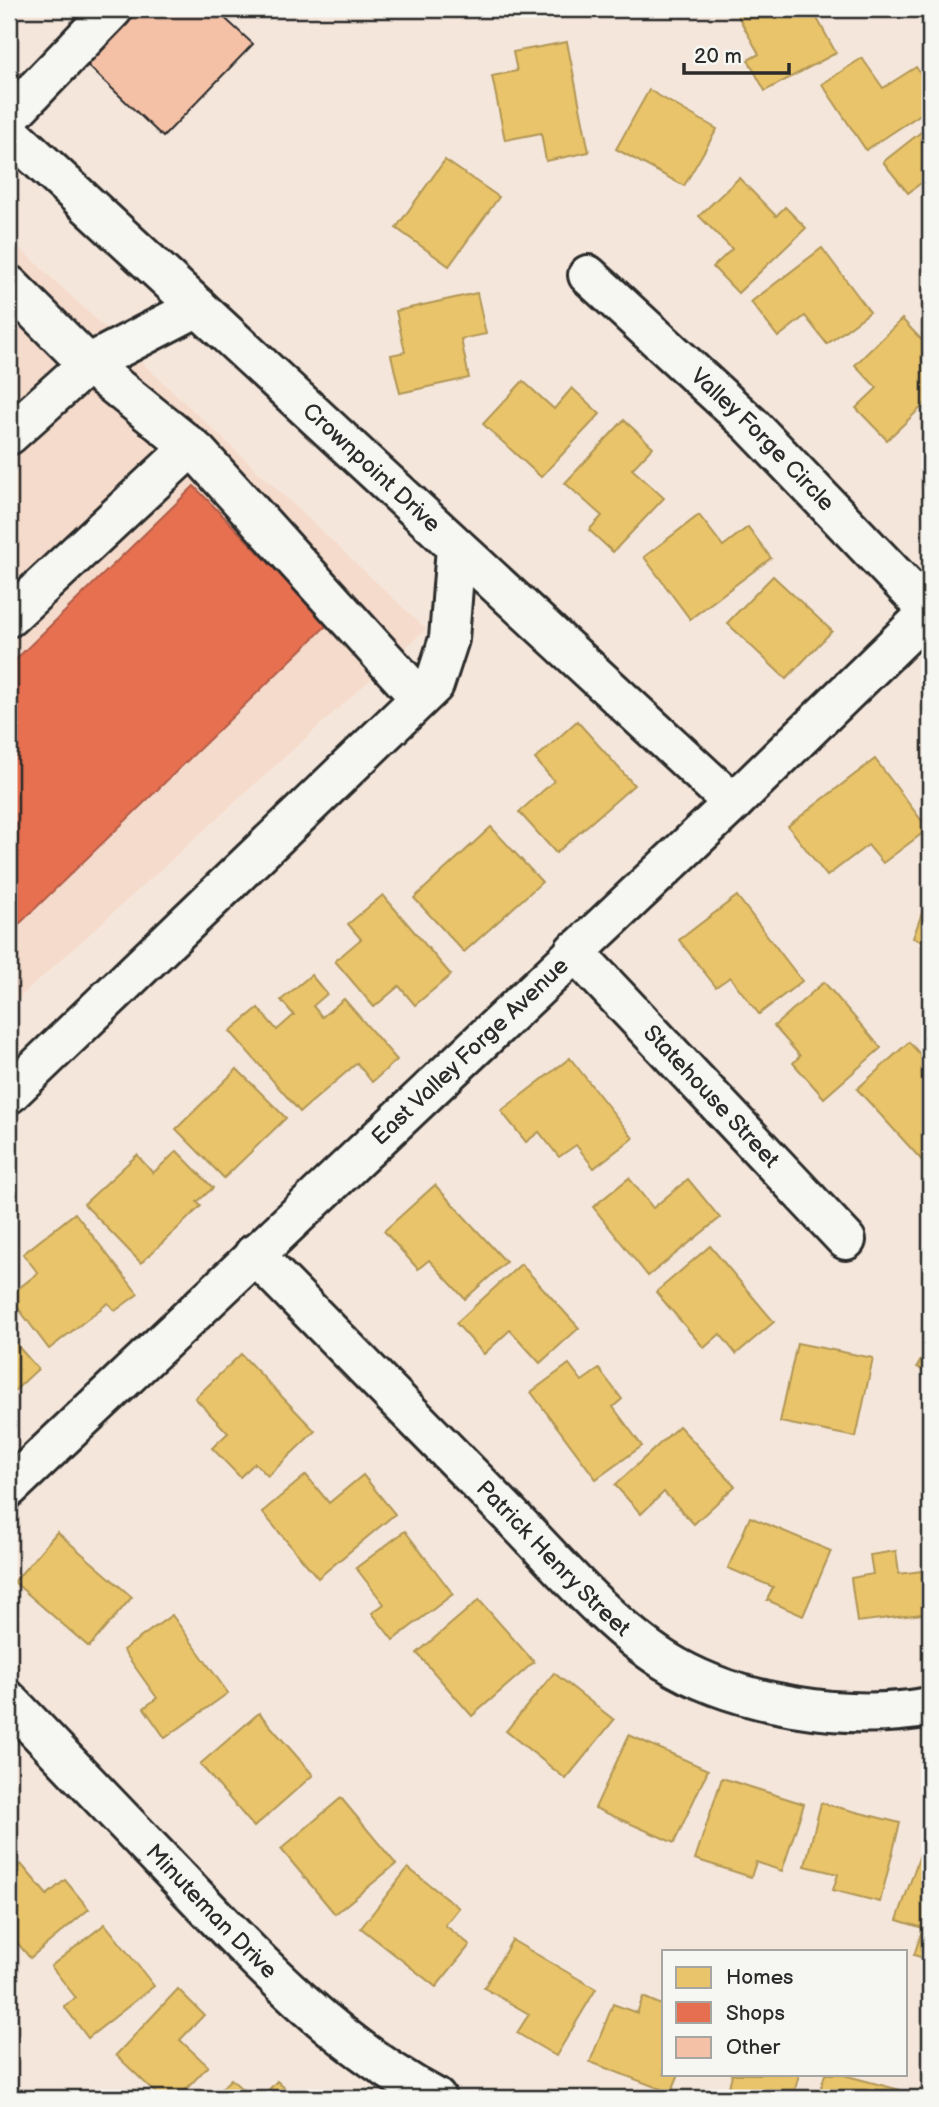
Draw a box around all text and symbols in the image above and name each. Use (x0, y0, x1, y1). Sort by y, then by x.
scale bar (684, 32, 788, 76)
text: 20 m (694, 44, 742, 69)
street label: Valley Forge Circle (685, 362, 840, 517)
street label: Crownpoint Drive (297, 397, 446, 538)
street label: East Valley Forge Avenue (366, 952, 575, 1151)
street label: Statehouse Street (637, 1019, 785, 1174)
street label: Patrick Henry Street (470, 1475, 636, 1643)
street label: Minuteman Drive (140, 1839, 283, 1985)
legend (662, 1950, 908, 2076)
text: Homes (726, 1965, 794, 1990)
text: Shops (726, 2001, 785, 2026)
text: Other (726, 2035, 781, 2060)

